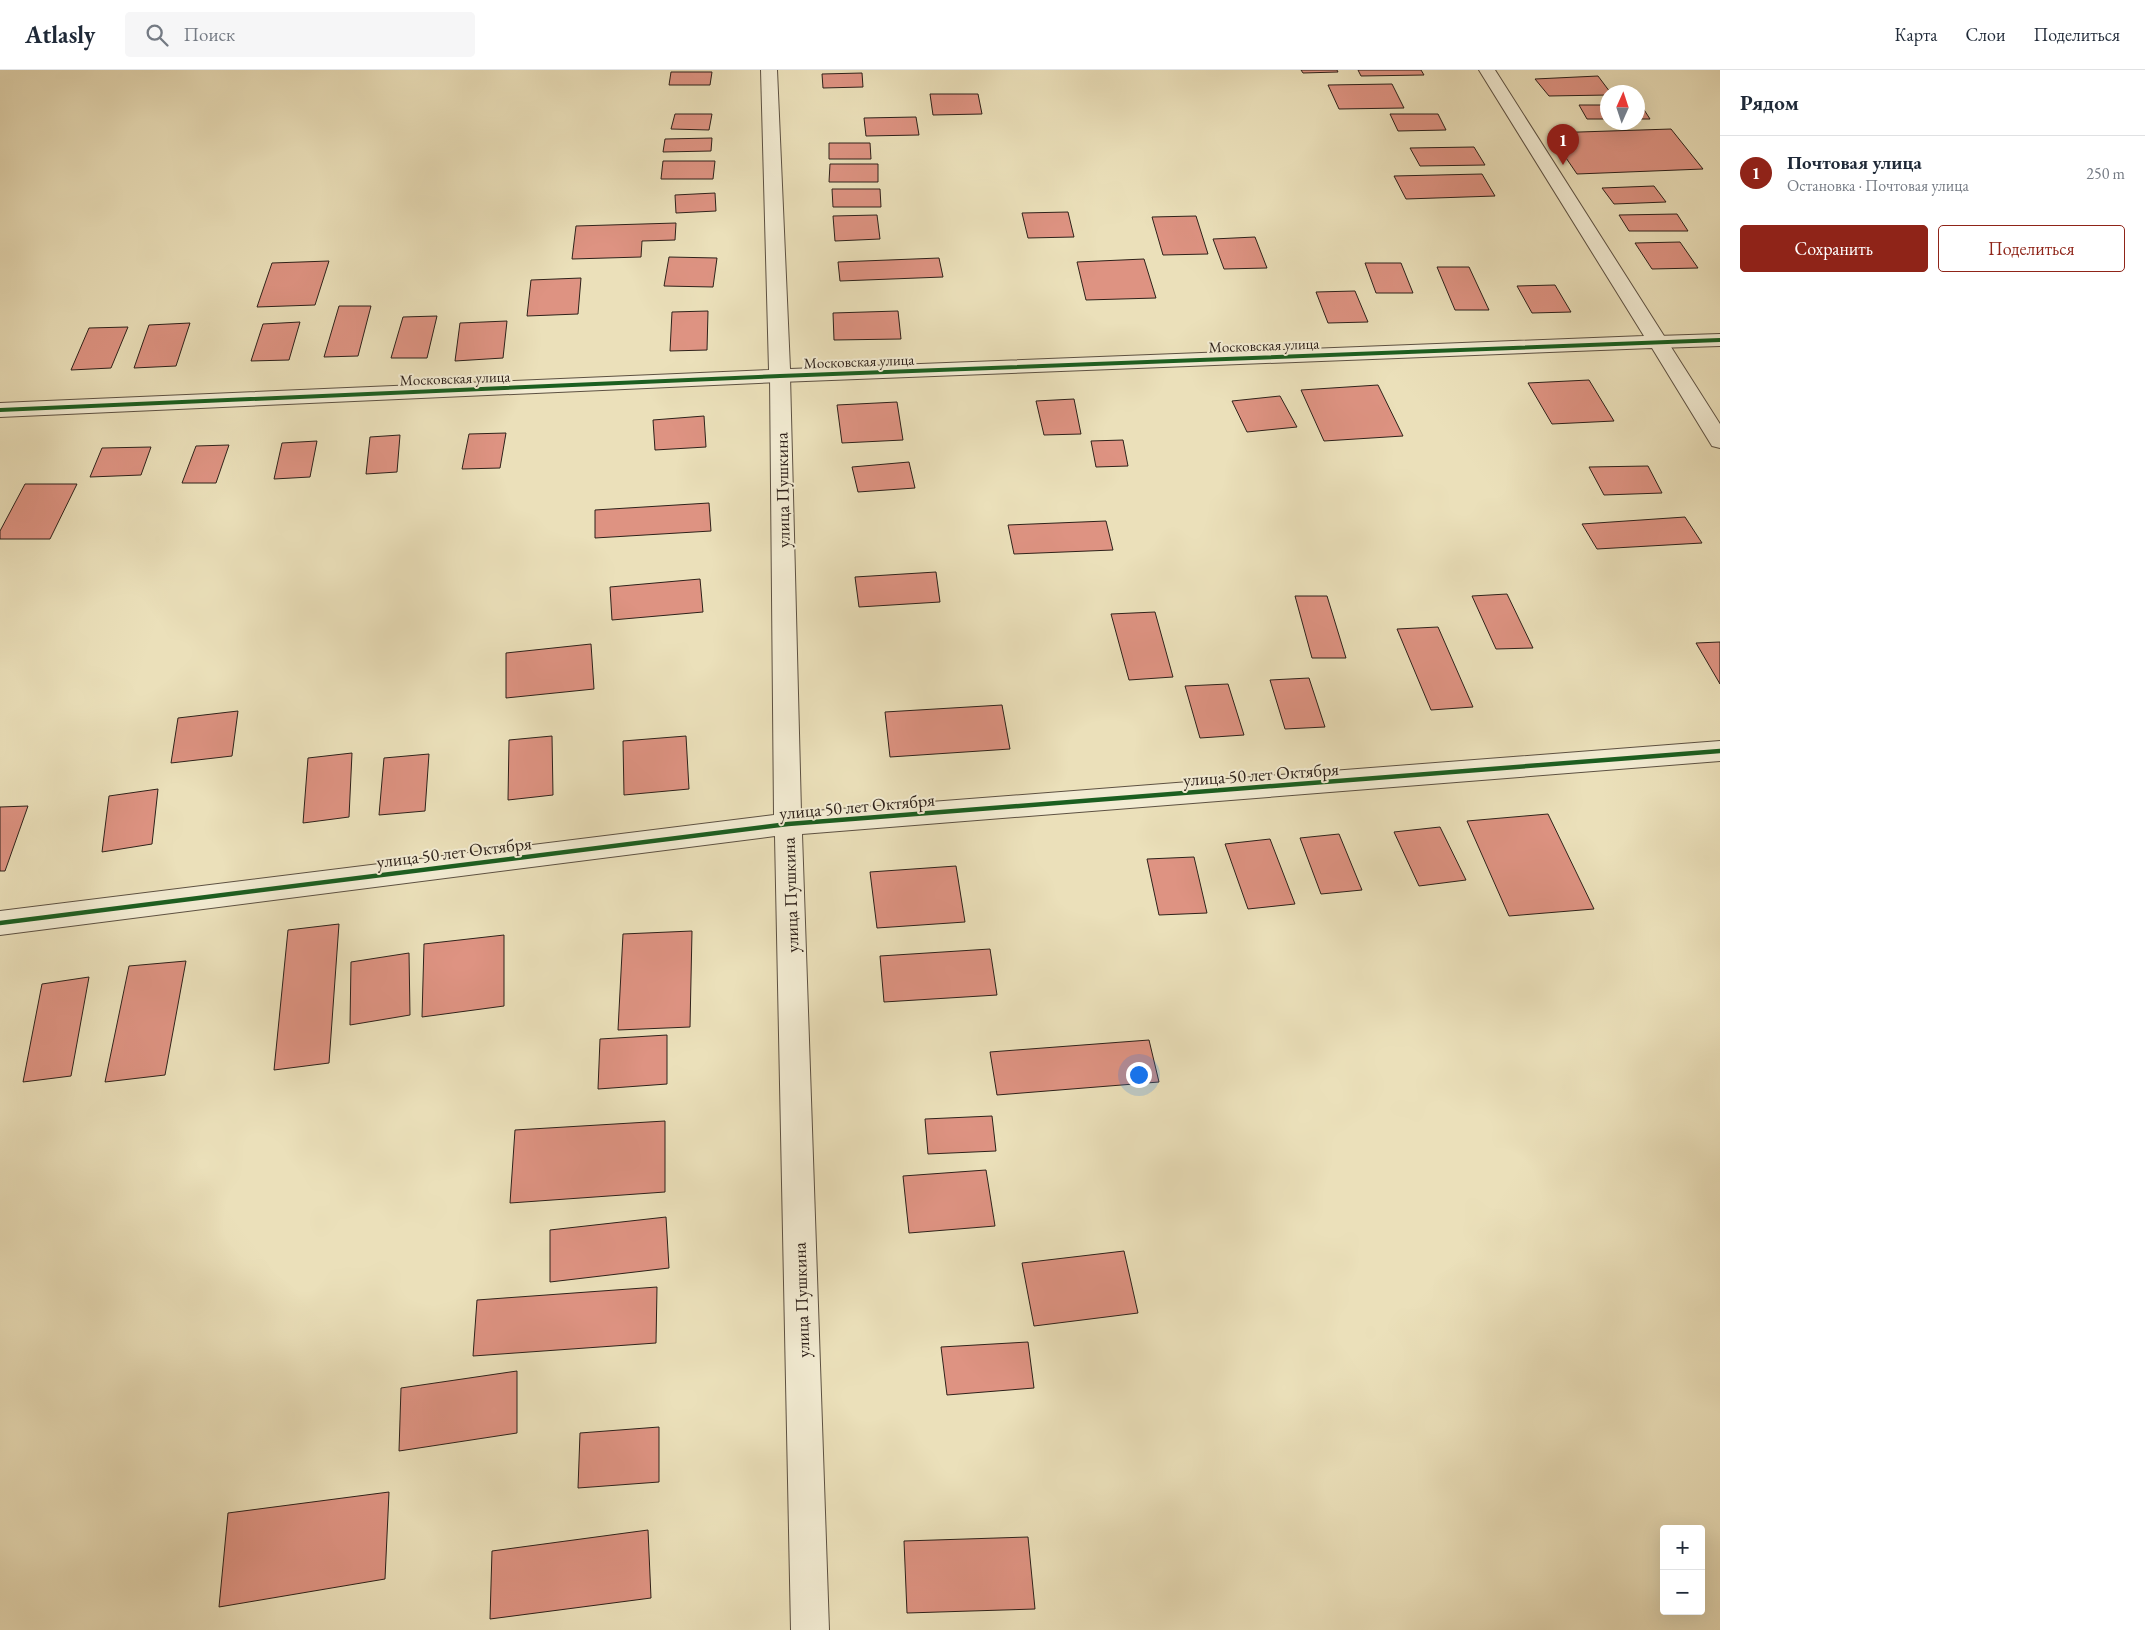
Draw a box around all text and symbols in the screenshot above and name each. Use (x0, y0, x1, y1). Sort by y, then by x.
search box (125, 12, 475, 57)
text: Atlasly (25, 19, 95, 50)
icon: search (143, 21, 171, 49)
text: Поиск (183, 22, 235, 47)
text: Карта (1895, 23, 1938, 46)
text: Слои (1966, 23, 2005, 46)
text: Поделиться (2033, 23, 2120, 46)
north arrow (1600, 85, 1645, 130)
text: Рядом (1740, 89, 1799, 116)
pin: 1 (1547, 124, 1579, 165)
text: Почтовая улица (1787, 150, 1922, 175)
text: 1 (1752, 163, 1760, 184)
text: 250 m (2086, 163, 2125, 184)
text: Остановка · Почтовая улица (1787, 175, 1969, 196)
button: Сохранить (1740, 225, 1928, 272)
button: Поделиться (1938, 225, 2125, 272)
street label: Московская улица (1208, 334, 1320, 356)
street label: Московская улица (803, 350, 915, 372)
street label: Московская улица (399, 367, 511, 389)
street label: улица Пушкина (769, 431, 795, 548)
street label: улица 50 лет Октября (1182, 757, 1340, 791)
street label: улица 50 лет Октября (778, 788, 936, 824)
street label: улица 50 лет Октября (375, 831, 533, 873)
street label: улица Пушкина (776, 836, 804, 953)
your location (1126, 1062, 1152, 1088)
street label: улица Пушкина (787, 1241, 815, 1358)
map controls (1660, 1525, 1705, 1615)
button: + (1660, 1525, 1705, 1570)
button: − (1660, 1570, 1705, 1615)

